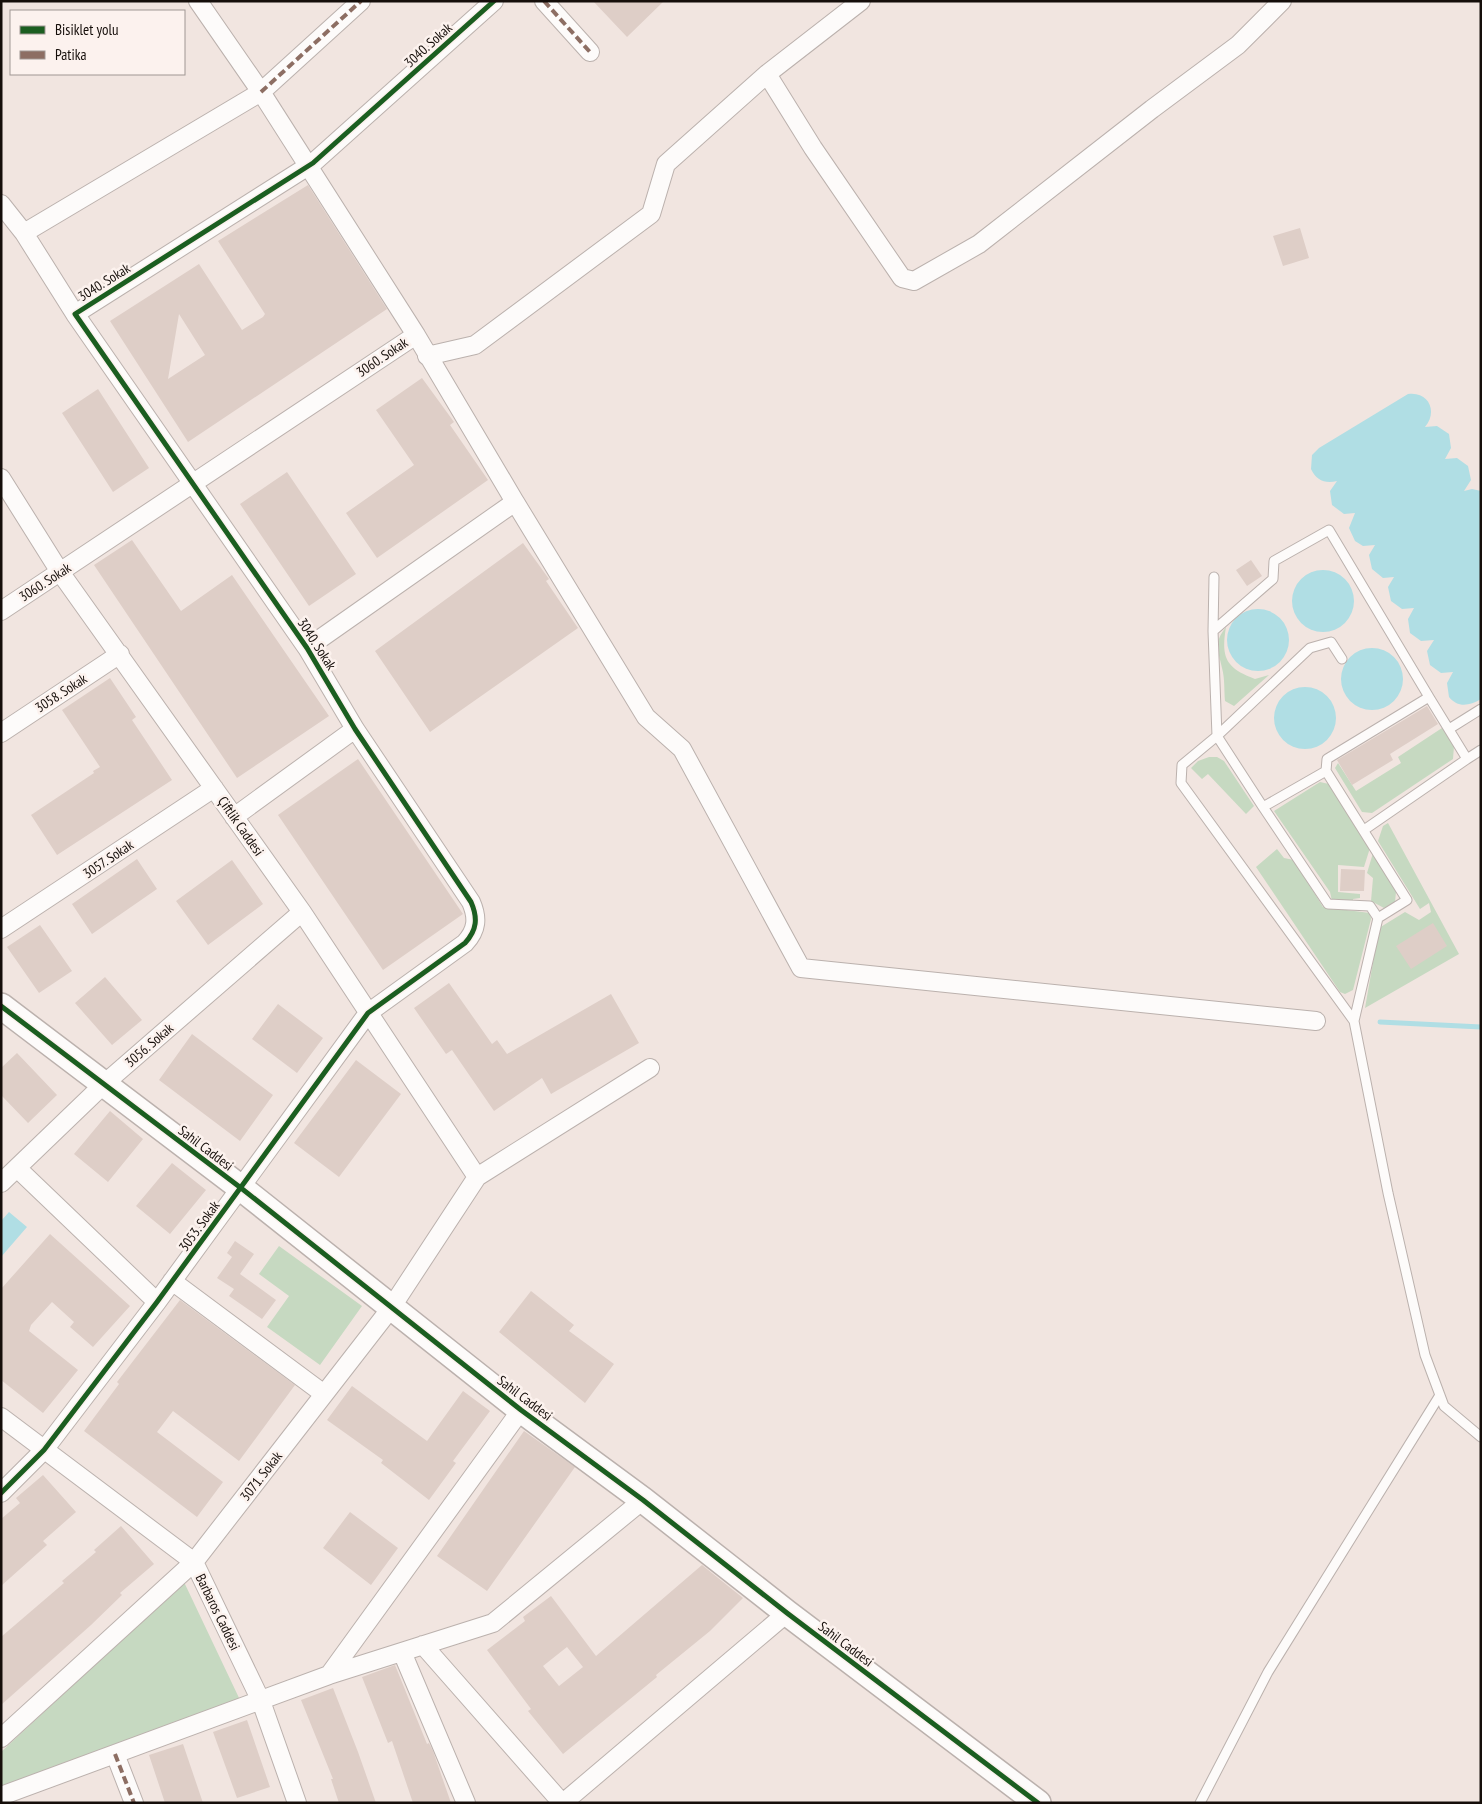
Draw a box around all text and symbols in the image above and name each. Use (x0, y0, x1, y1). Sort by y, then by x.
legend (10, 10, 185, 75)
street label: 3040. Sokak (400, 18, 456, 71)
text: Bisiklet yolu (55, 20, 119, 39)
text: Patika (55, 45, 87, 64)
street label: 3040. Sokak (75, 259, 134, 305)
street label: 3060. Sokak (353, 333, 412, 381)
street label: 3060. Sokak (16, 558, 75, 605)
street label: 3040. Sokak (294, 615, 341, 674)
street label: 3058. Sokak (32, 669, 91, 716)
street label: Çiftlik Caddesi (214, 793, 268, 859)
street label: 3057. Sokak (79, 835, 137, 882)
street label: 3056. Sokak (121, 1019, 177, 1071)
street label: Sahil Caddesi (175, 1121, 237, 1175)
street label: 3053. Sokak (175, 1197, 224, 1255)
street label: Sahil Caddesi (494, 1371, 556, 1425)
street label: 3071. Sokak (236, 1447, 286, 1504)
street label: Barbaros Caddesi (192, 1571, 244, 1653)
street label: Sahil Caddesi (815, 1617, 877, 1671)

